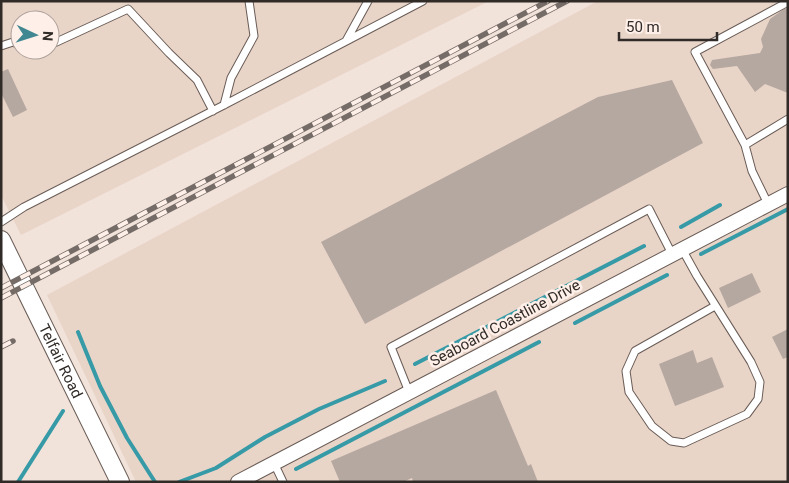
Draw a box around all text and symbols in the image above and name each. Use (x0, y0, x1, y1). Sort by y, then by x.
north arrow (10, 10, 60, 60)
scale bar (619, 10, 716, 42)
text: 50 m (626, 18, 660, 36)
text: N (40, 30, 56, 41)
street label: Seaboard Coastline Drive (427, 276, 583, 370)
street label: Telfair Road (35, 321, 86, 401)

